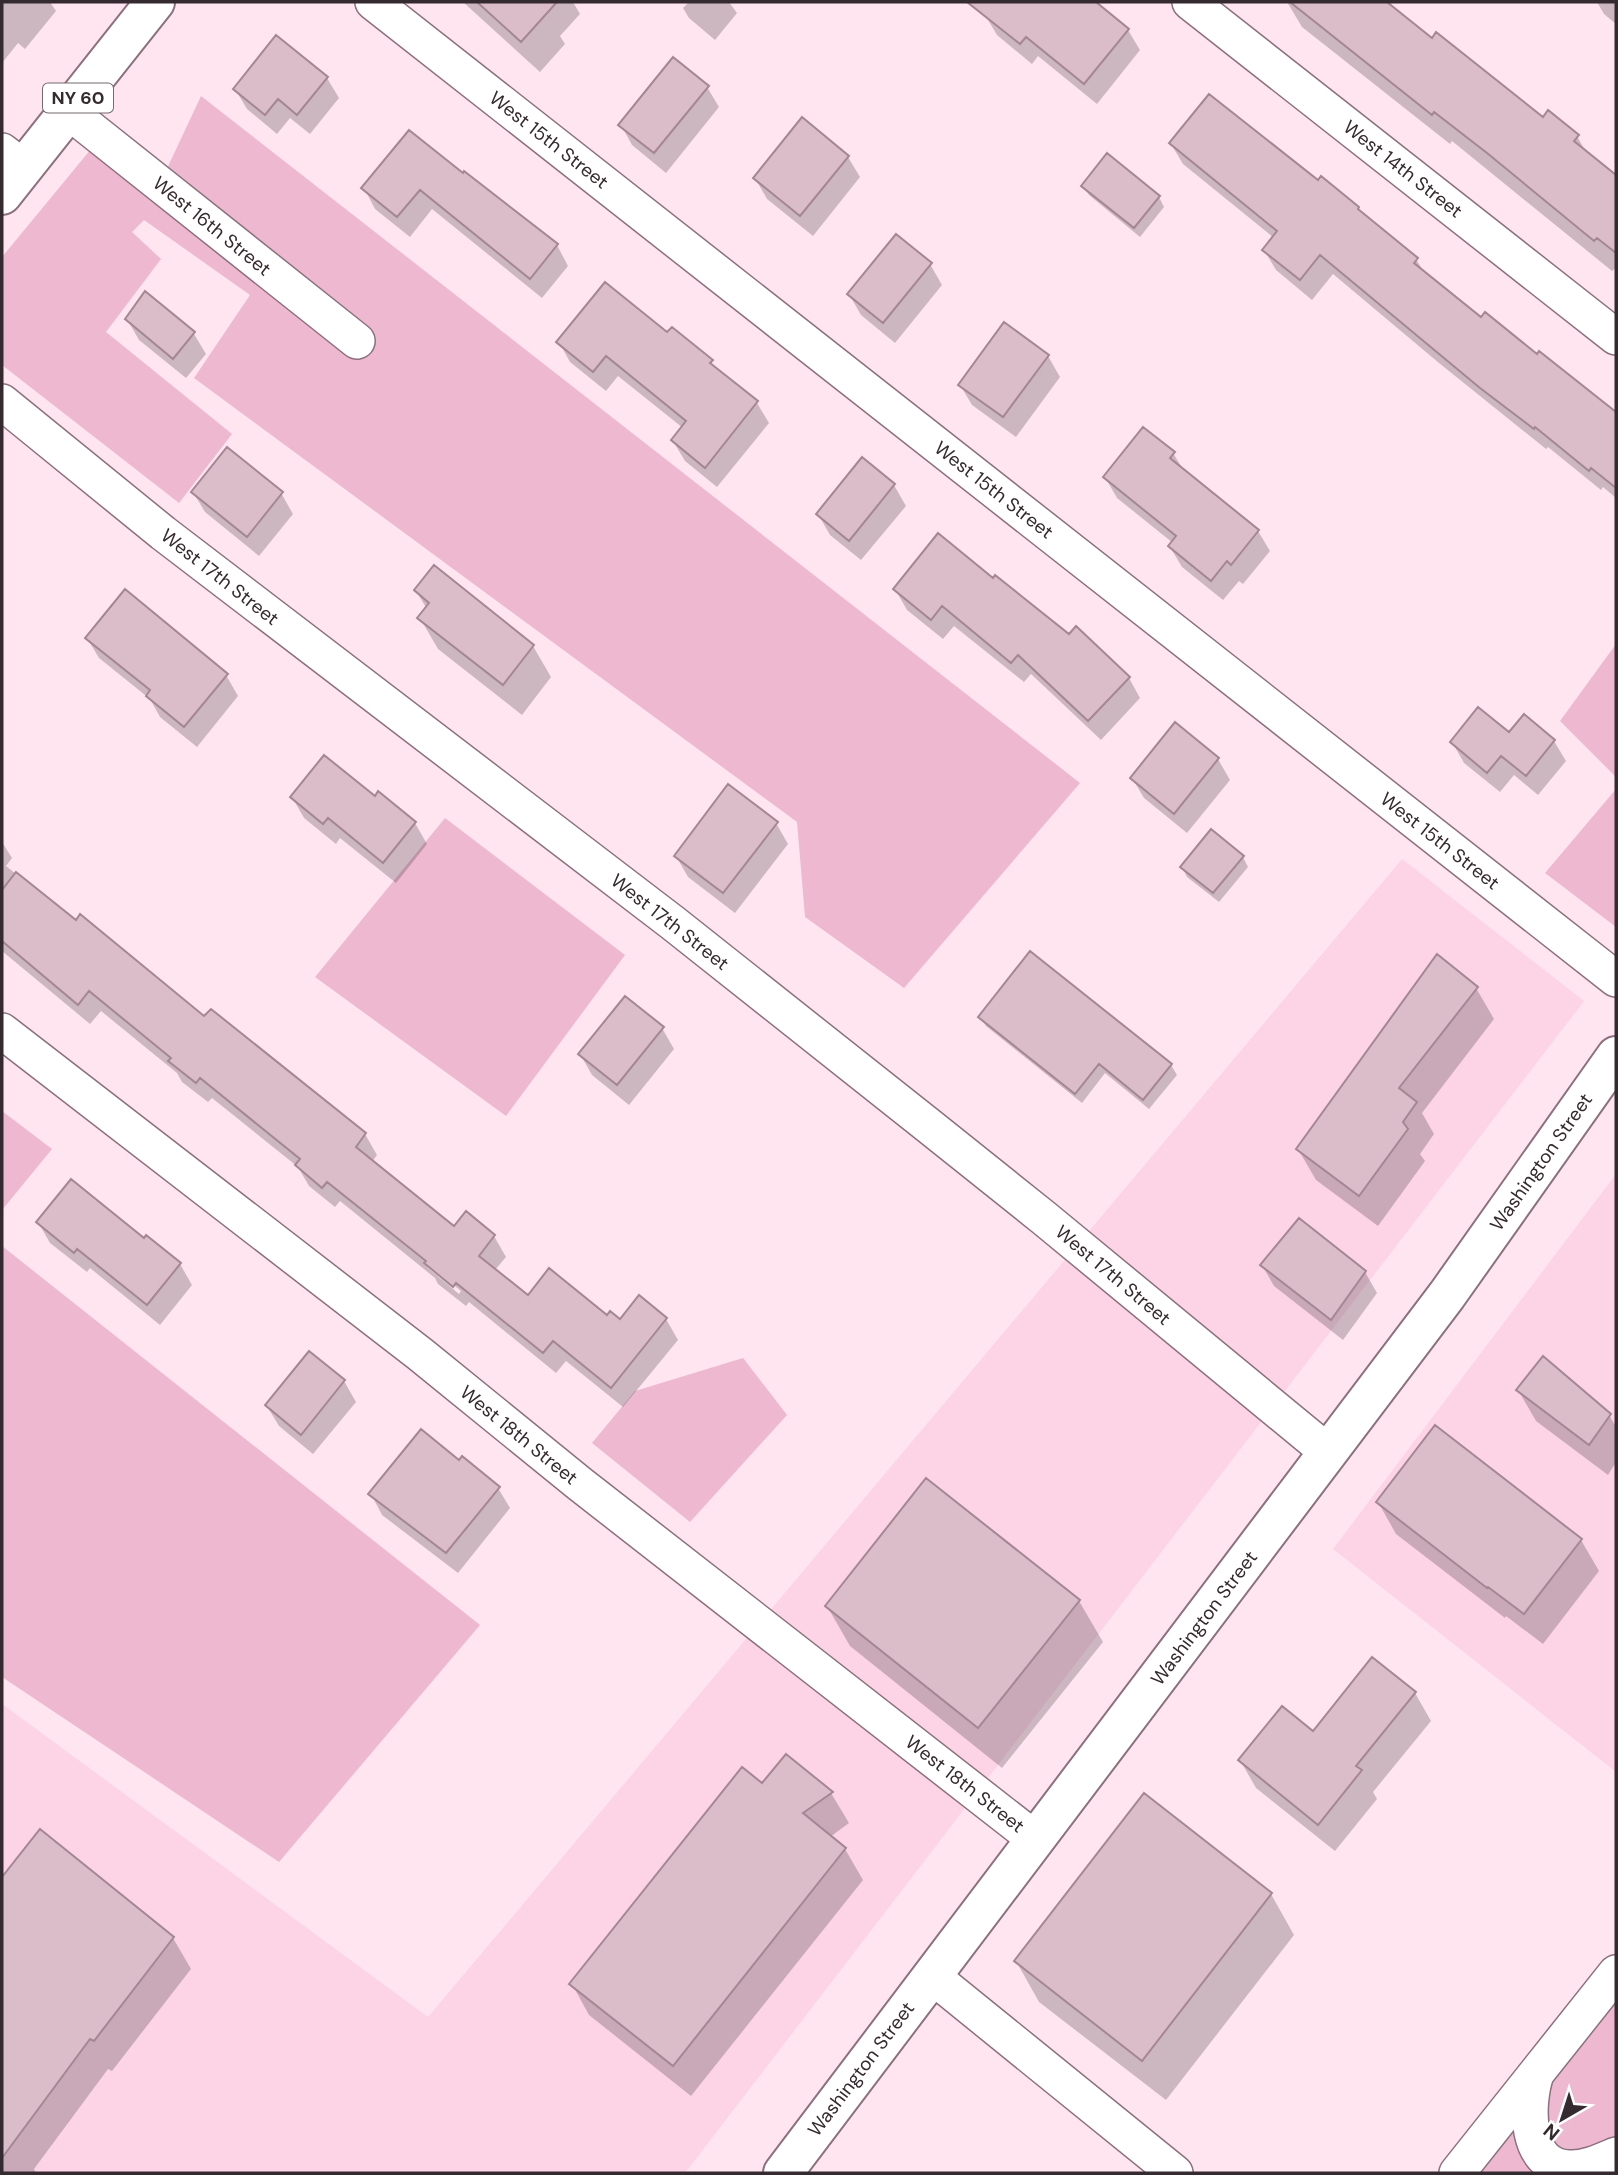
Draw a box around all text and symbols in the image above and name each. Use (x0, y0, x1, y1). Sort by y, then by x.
road number: NY 60 (43, 84, 113, 113)
street label: West 15th Street (484, 86, 614, 194)
street label: West 14th Street (1338, 115, 1468, 223)
street label: West 16th Street (148, 171, 276, 281)
street label: West 15th Street (929, 436, 1059, 544)
street label: West 17th Street (156, 523, 284, 631)
street label: West 15th Street (1375, 787, 1505, 895)
street label: West 17th Street (606, 868, 734, 976)
street label: Washington Street (1484, 1088, 1598, 1236)
street label: West 17th Street (1050, 1219, 1176, 1331)
street label: West 18th Street (455, 1380, 583, 1490)
street label: Washington Street (1145, 1546, 1263, 1690)
street label: West 18th Street (900, 1730, 1030, 1838)
street label: Washington Street (802, 1997, 920, 2141)
north arrow (1527, 2084, 1597, 2154)
text: N (1538, 2118, 1565, 2146)

